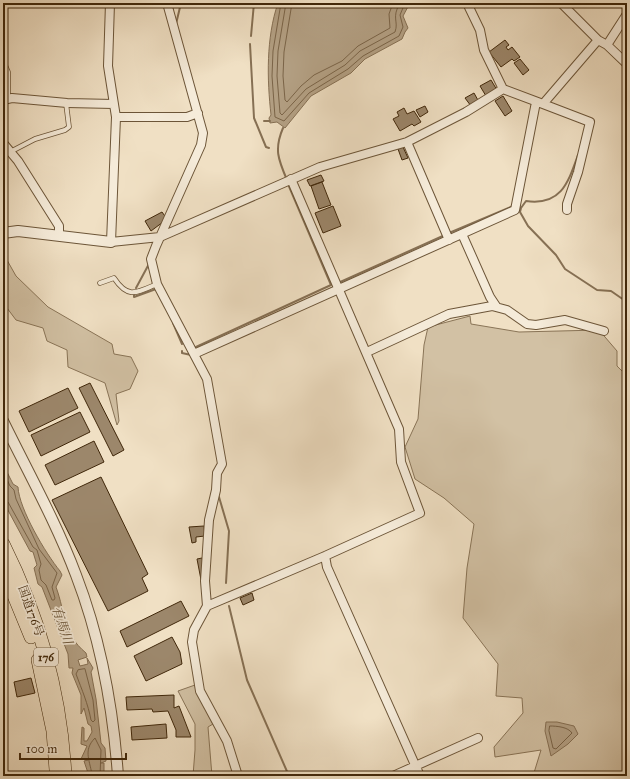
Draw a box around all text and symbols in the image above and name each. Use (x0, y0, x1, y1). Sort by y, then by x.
street label: 国道176号 (15, 584, 47, 638)
water label: 有馬川 (48, 604, 76, 648)
road number: 176 (34, 648, 58, 666)
scale bar (20, 735, 126, 761)
text: 100 m (26, 742, 57, 756)

